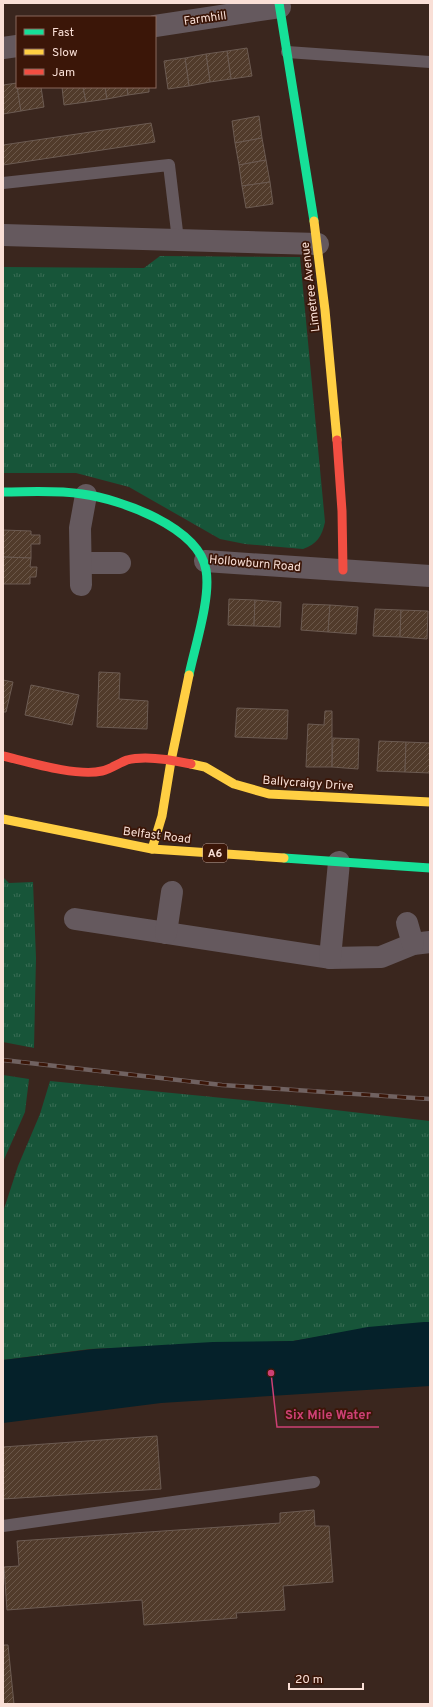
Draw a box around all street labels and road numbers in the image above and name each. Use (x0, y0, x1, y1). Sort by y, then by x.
street label: Farmhill (183, 8, 228, 30)
street label: Limetree Avenue (298, 241, 324, 333)
street label: Hollowburn Road (208, 552, 301, 576)
street label: Ballycraigy Drive (262, 773, 354, 795)
street label: Belfast Road (122, 824, 192, 848)
road number: A6 (203, 844, 227, 862)

